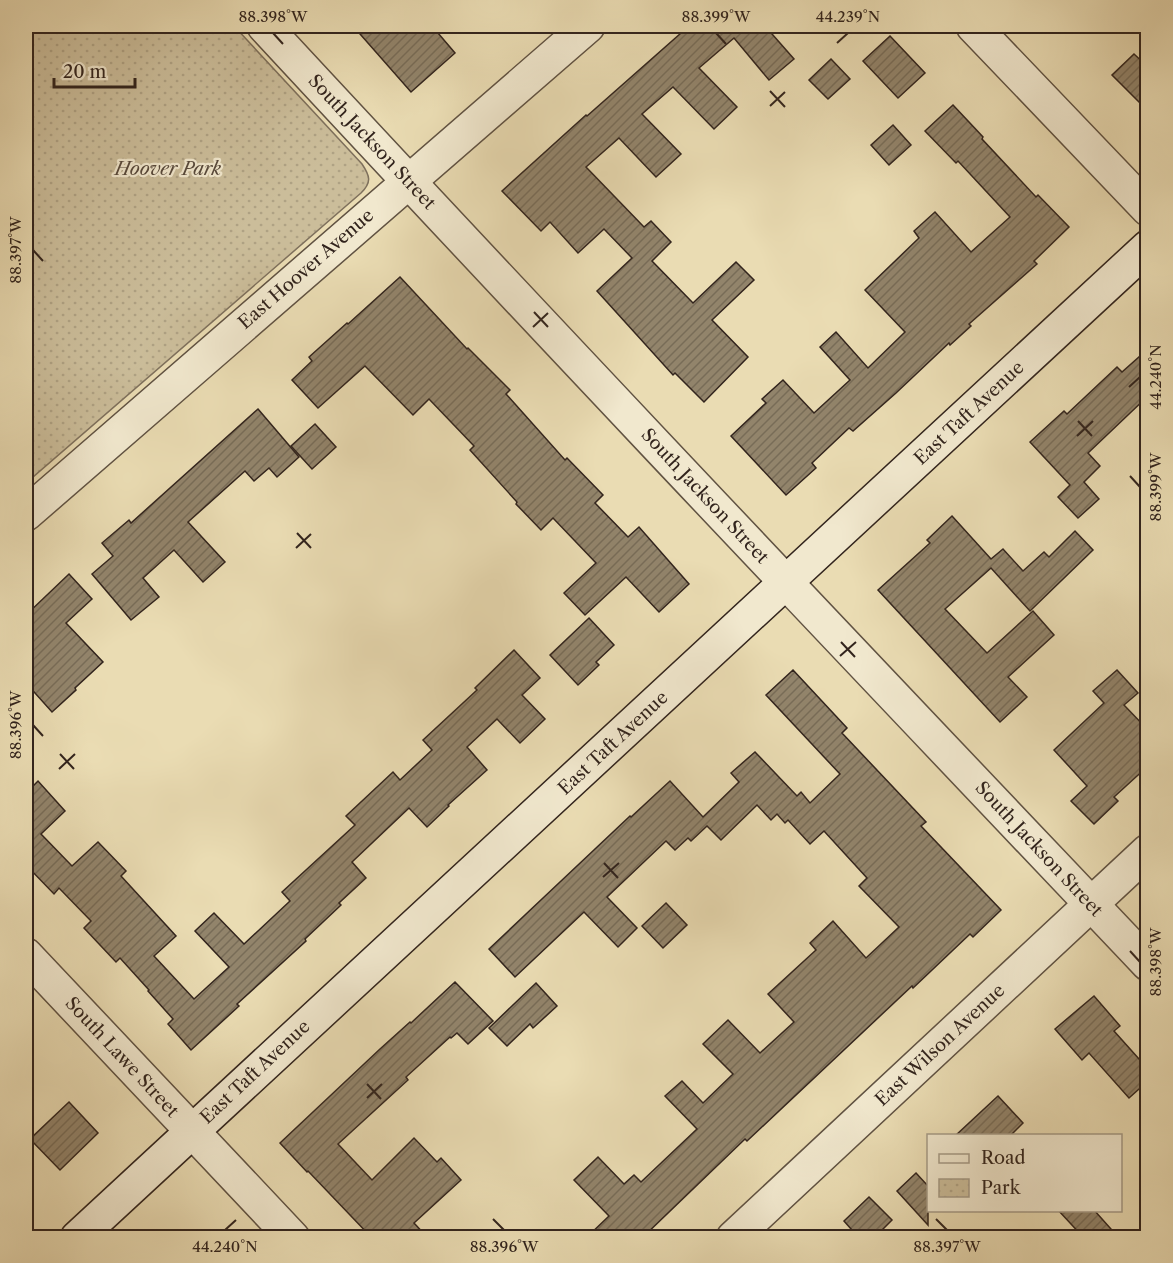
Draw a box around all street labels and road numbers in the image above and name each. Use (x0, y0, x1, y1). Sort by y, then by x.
street label: South Jackson Street (304, 70, 441, 215)
street label: East Hoover Avenue (234, 204, 378, 334)
street label: East Taft Avenue (910, 357, 1028, 469)
street label: South Jackson Street (637, 424, 774, 569)
street label: East Taft Avenue (554, 687, 672, 799)
street label: South Jackson Street (971, 777, 1108, 922)
street label: East Wilson Avenue (871, 979, 1009, 1111)
street label: South Lawe Street (61, 992, 184, 1122)
street label: East Taft Avenue (196, 1016, 314, 1128)

